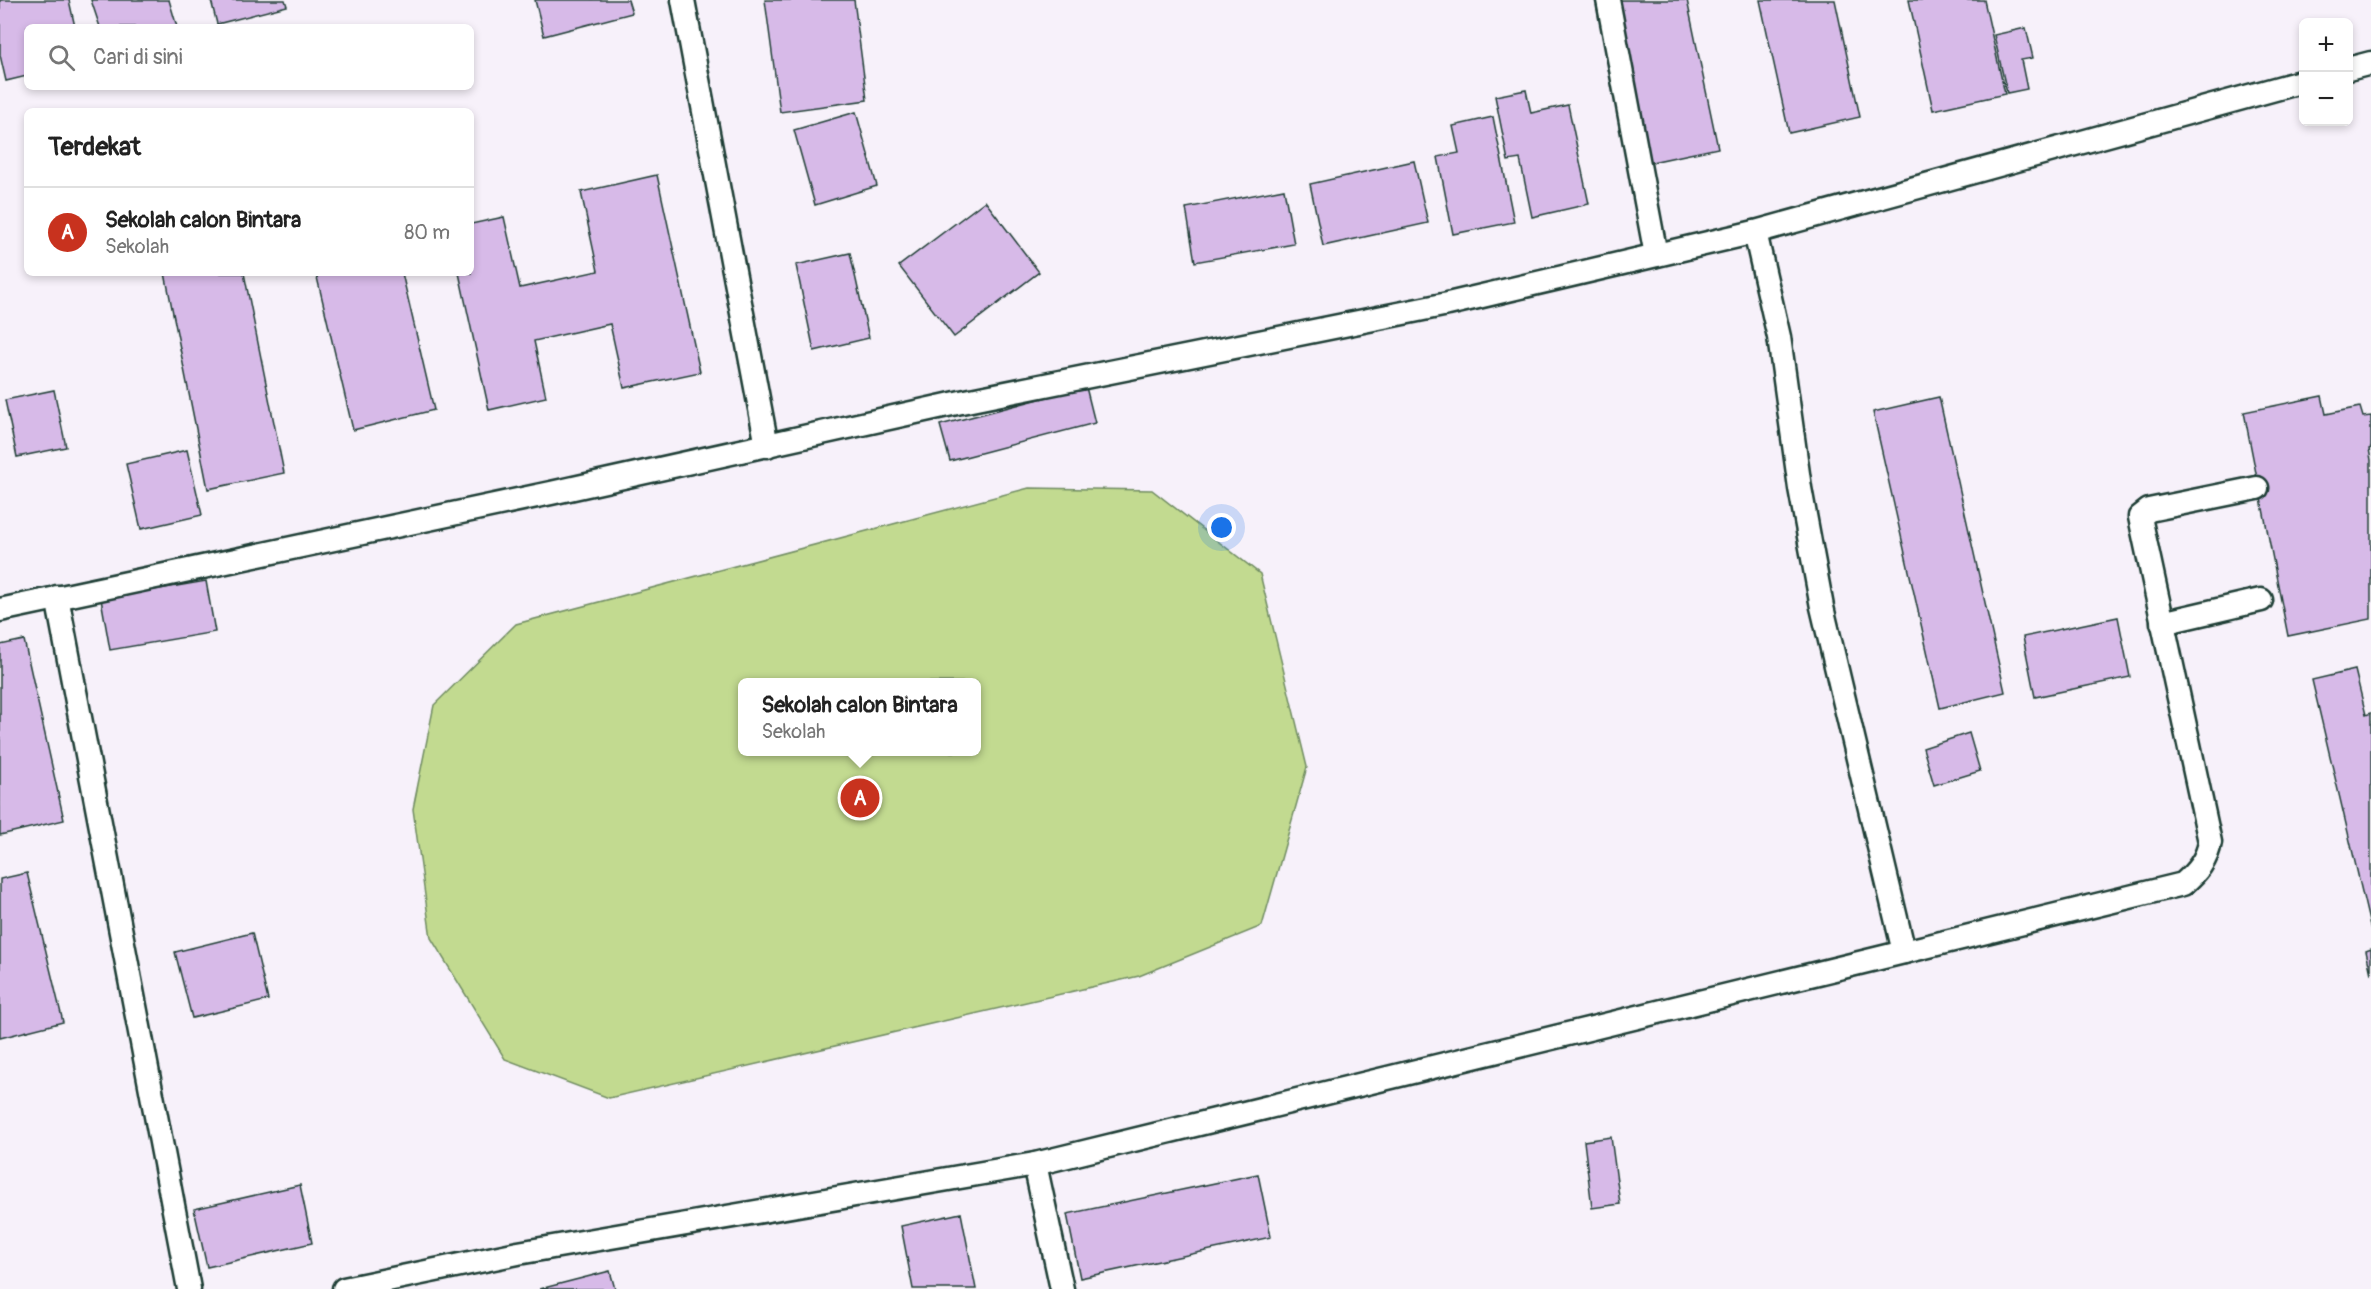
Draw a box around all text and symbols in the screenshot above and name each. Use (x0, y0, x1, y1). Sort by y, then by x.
map controls (2299, 18, 2353, 126)
button: + (2299, 18, 2353, 72)
search box (24, 24, 474, 90)
icon: search (45, 41, 78, 74)
text: Cari di sini (93, 43, 183, 71)
button: − (2299, 72, 2353, 126)
text: Terdekat (48, 131, 141, 163)
text: Sekolah calon Bintara (105, 206, 301, 234)
text: A (61, 220, 74, 245)
text: 80 m (404, 220, 450, 245)
text: Sekolah (105, 234, 169, 259)
your location (1207, 513, 1236, 542)
popup (738, 678, 981, 756)
text: Sekolah calon Bintara (761, 691, 958, 719)
text: Sekolah (761, 719, 825, 744)
pin: A (840, 776, 880, 820)

